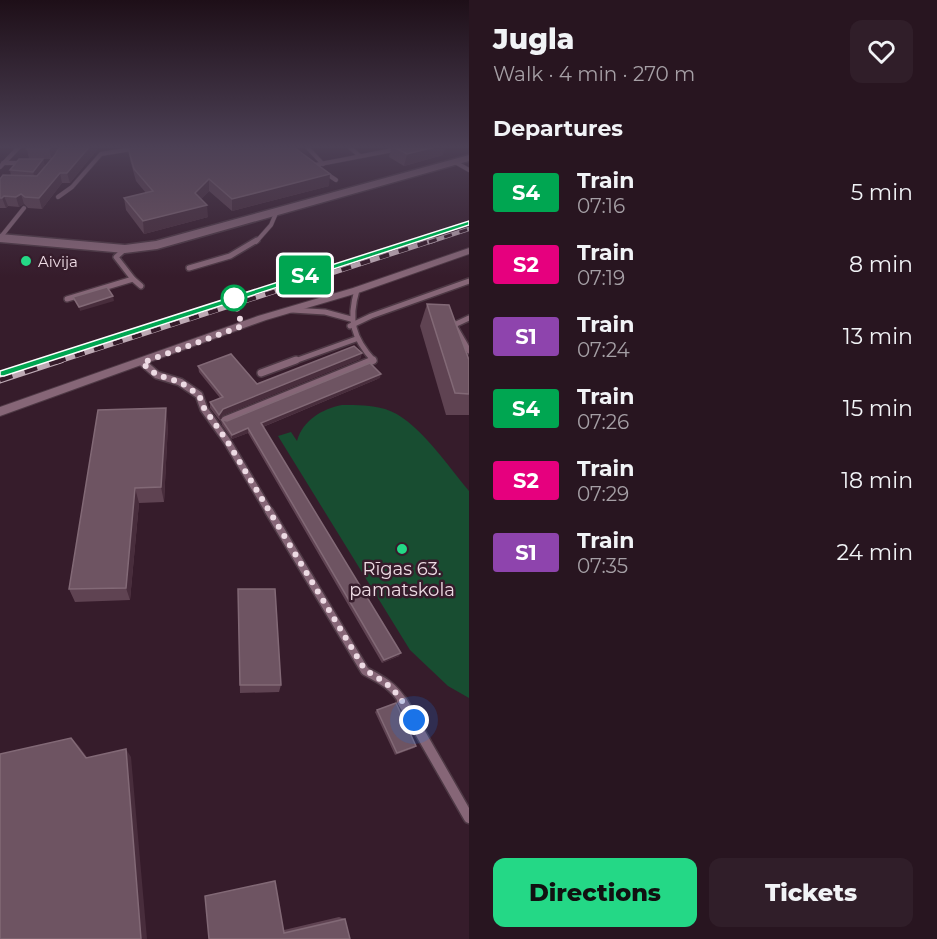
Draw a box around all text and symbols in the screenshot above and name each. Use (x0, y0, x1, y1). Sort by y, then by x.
button: heart (850, 20, 913, 83)
text: Jugla (493, 22, 574, 56)
text: Walk · 4 min · 270 m (493, 62, 695, 86)
text: Departures (493, 115, 623, 142)
text: Train (577, 167, 634, 194)
text: 5 min (851, 179, 913, 206)
text: S4 (512, 180, 540, 205)
text: 07:16 (577, 194, 625, 218)
text: Train (577, 239, 634, 266)
text: 8 min (849, 251, 913, 278)
place label: Aivija (38, 252, 78, 271)
text: S2 (513, 252, 539, 277)
marker: Aivija (19, 254, 33, 268)
line badge: S4 (278, 256, 332, 294)
text: S4 (291, 263, 319, 288)
text: 07:19 (577, 266, 625, 290)
unlabelled marker (221, 285, 247, 311)
text: Train (577, 311, 634, 338)
text: 13 min (843, 323, 913, 350)
text: S1 (515, 324, 537, 349)
text: 07:24 (577, 338, 630, 362)
text: Train (577, 383, 634, 410)
text: 15 min (843, 395, 913, 422)
text: S4 (512, 396, 540, 421)
text: 07:26 (577, 410, 629, 434)
text: Train (577, 455, 634, 482)
text: 18 min (841, 467, 913, 494)
text: S2 (513, 468, 539, 493)
text: 07:29 (577, 482, 629, 506)
text: Train (577, 527, 634, 554)
text: 24 min (837, 539, 913, 566)
text: S1 (515, 540, 537, 565)
marker: Rīgas 63. pamatskola (395, 542, 409, 556)
text: 07:35 (577, 554, 628, 578)
place label: Rīgas 63. pamatskola (349, 558, 455, 601)
your location (399, 705, 429, 735)
button: Directions (493, 858, 697, 927)
button: Tickets (709, 858, 913, 927)

